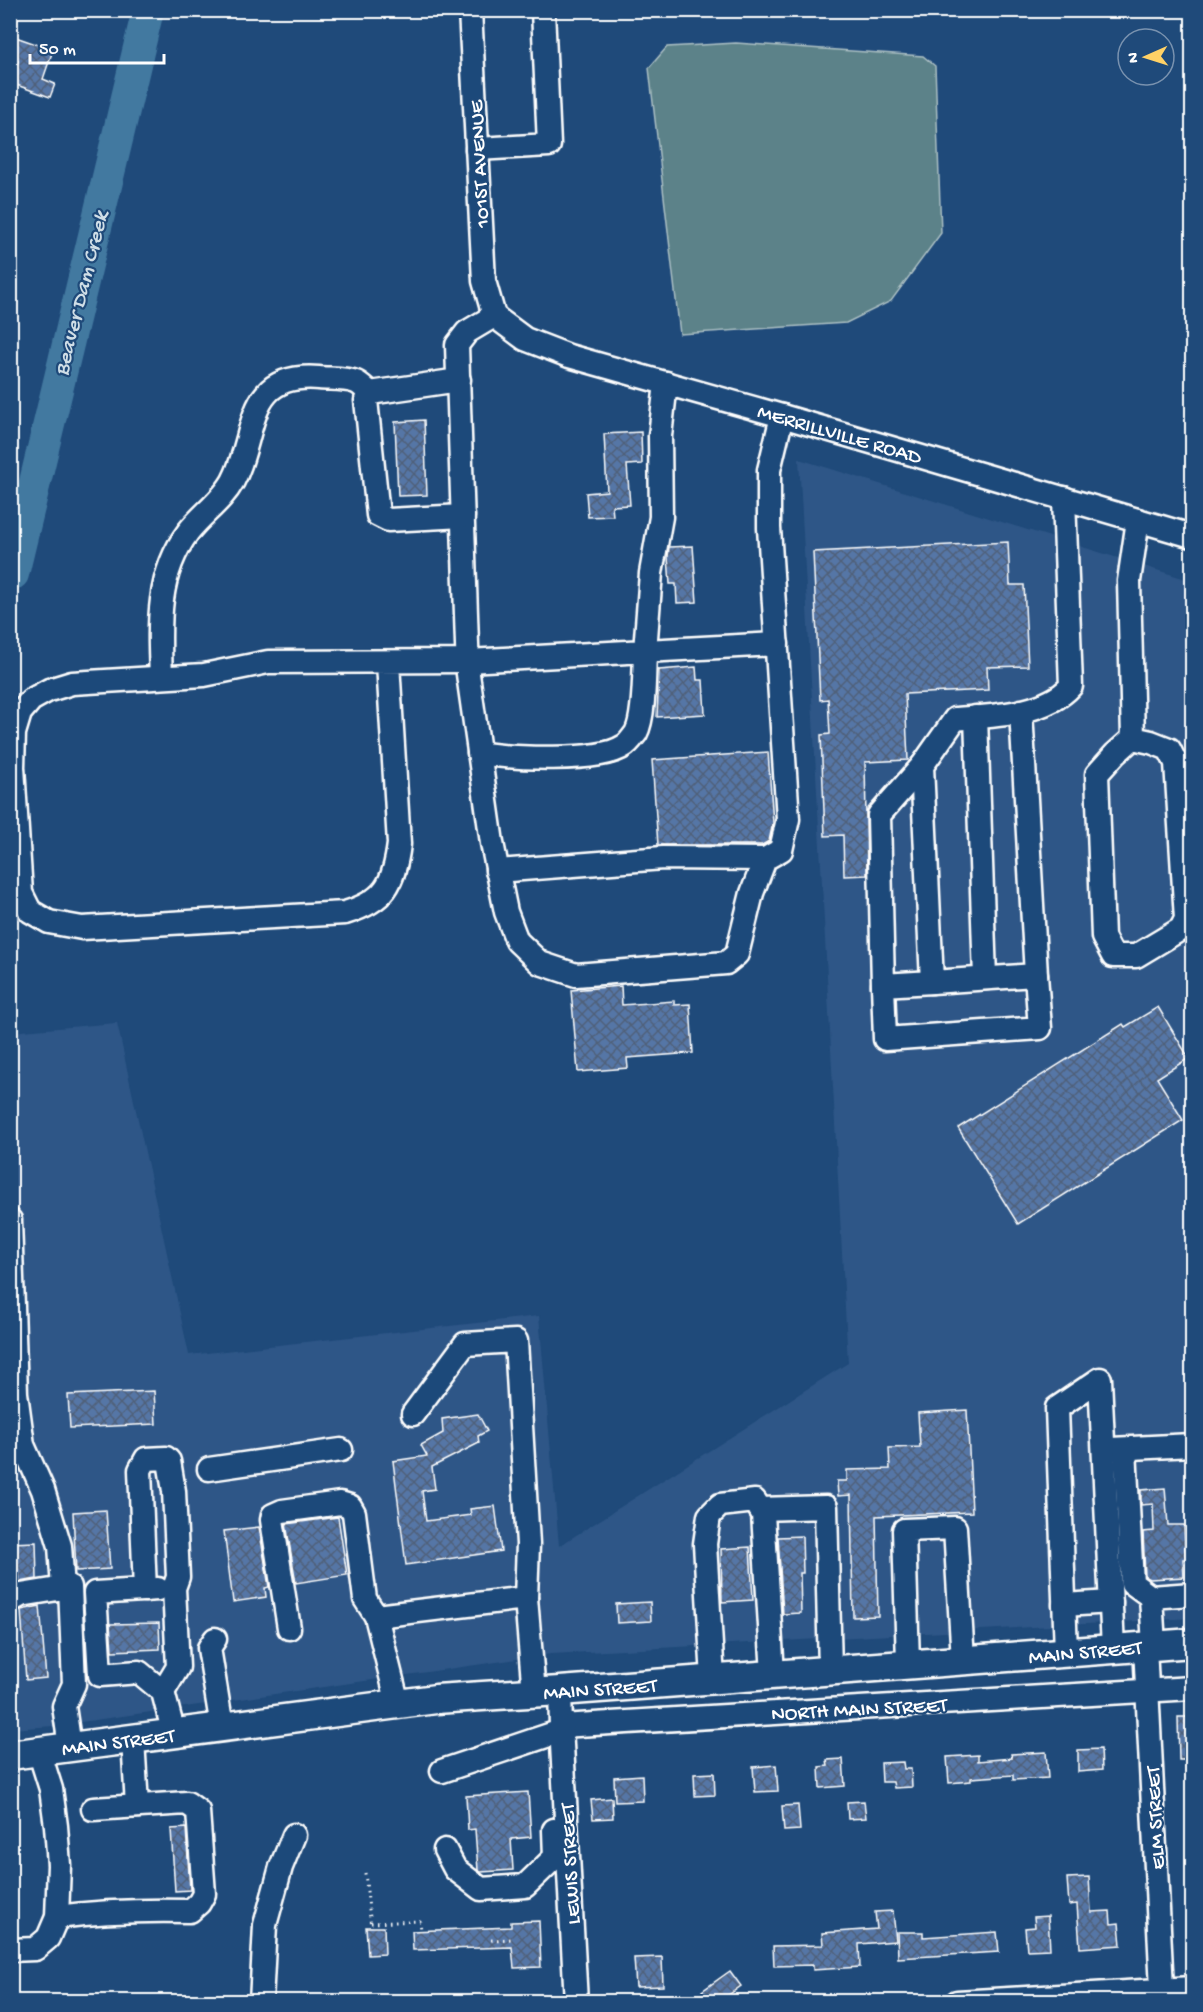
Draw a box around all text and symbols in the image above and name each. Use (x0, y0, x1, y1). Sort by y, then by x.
scale bar (30, 27, 164, 65)
north arrow (1116, 27, 1176, 87)
text: 50 m (39, 40, 76, 61)
text: N (1125, 51, 1144, 63)
street label: 101ST AVENUE (466, 98, 497, 229)
water label: Beaver Dam Creek (50, 207, 116, 379)
street label: MERRILLVILLE ROAD (754, 401, 924, 472)
street label: MAIN STREET (1028, 1637, 1144, 1672)
street label: MAIN STREET (543, 1675, 659, 1708)
street label: NORTH MAIN STREET (771, 1694, 949, 1729)
street label: MAIN STREET (60, 1725, 177, 1764)
street label: ELM STREET (1142, 1765, 1173, 1870)
street label: LEWIS STREET (557, 1802, 588, 1925)

